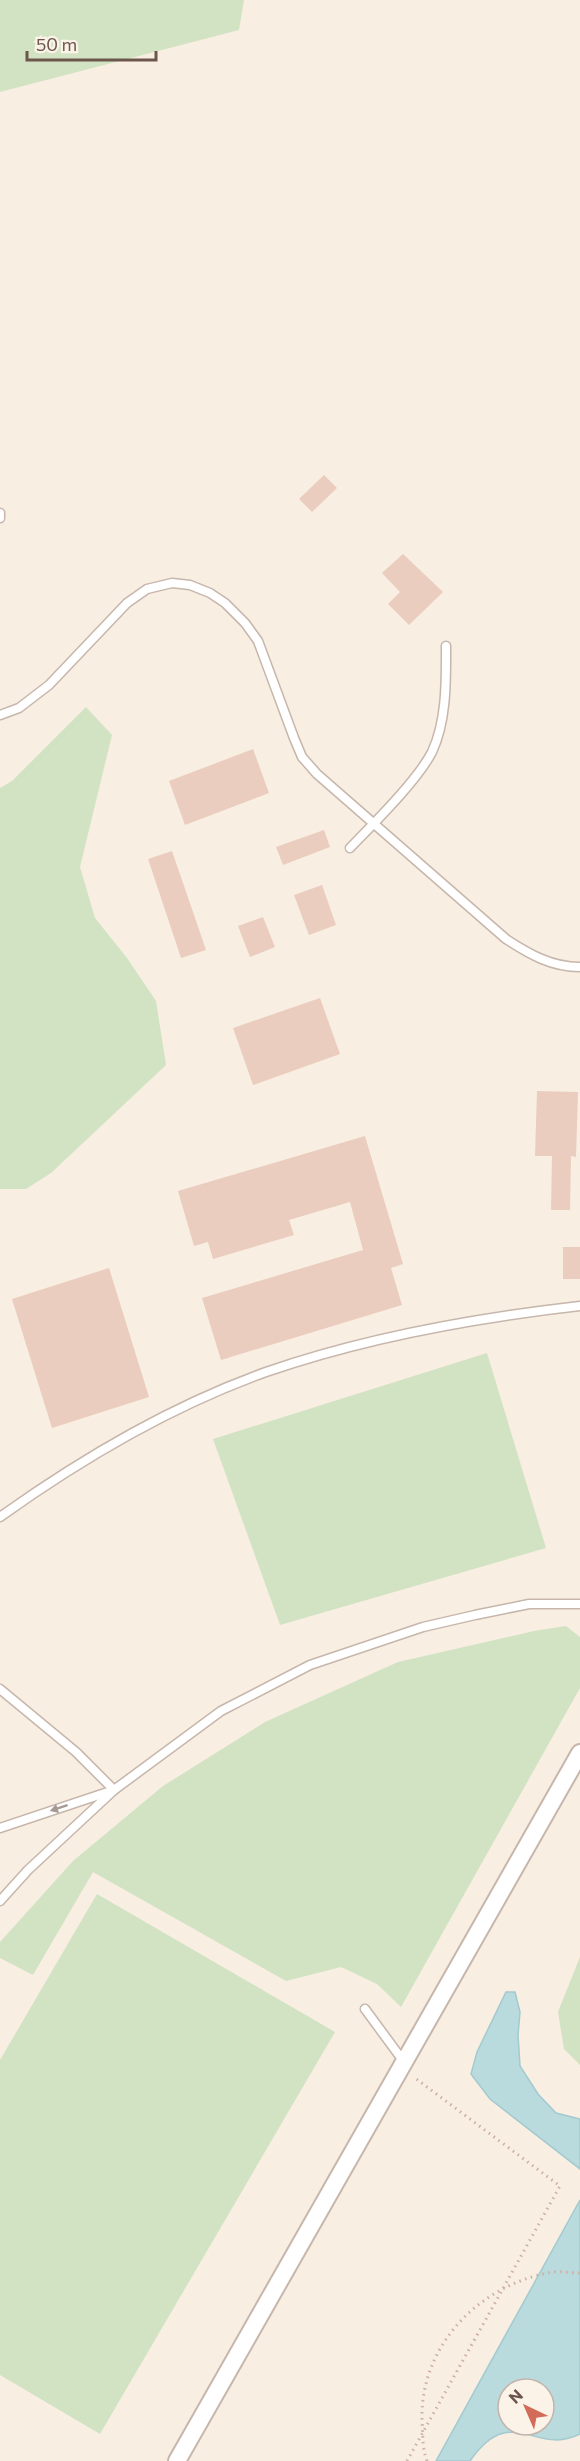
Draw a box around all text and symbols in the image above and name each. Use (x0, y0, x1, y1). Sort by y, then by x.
scale bar (27, 24, 156, 62)
text: 50 m (36, 33, 77, 55)
one-way arrow (50, 1804, 68, 1814)
north arrow (496, 2377, 556, 2437)
text: N (504, 2385, 526, 2407)

